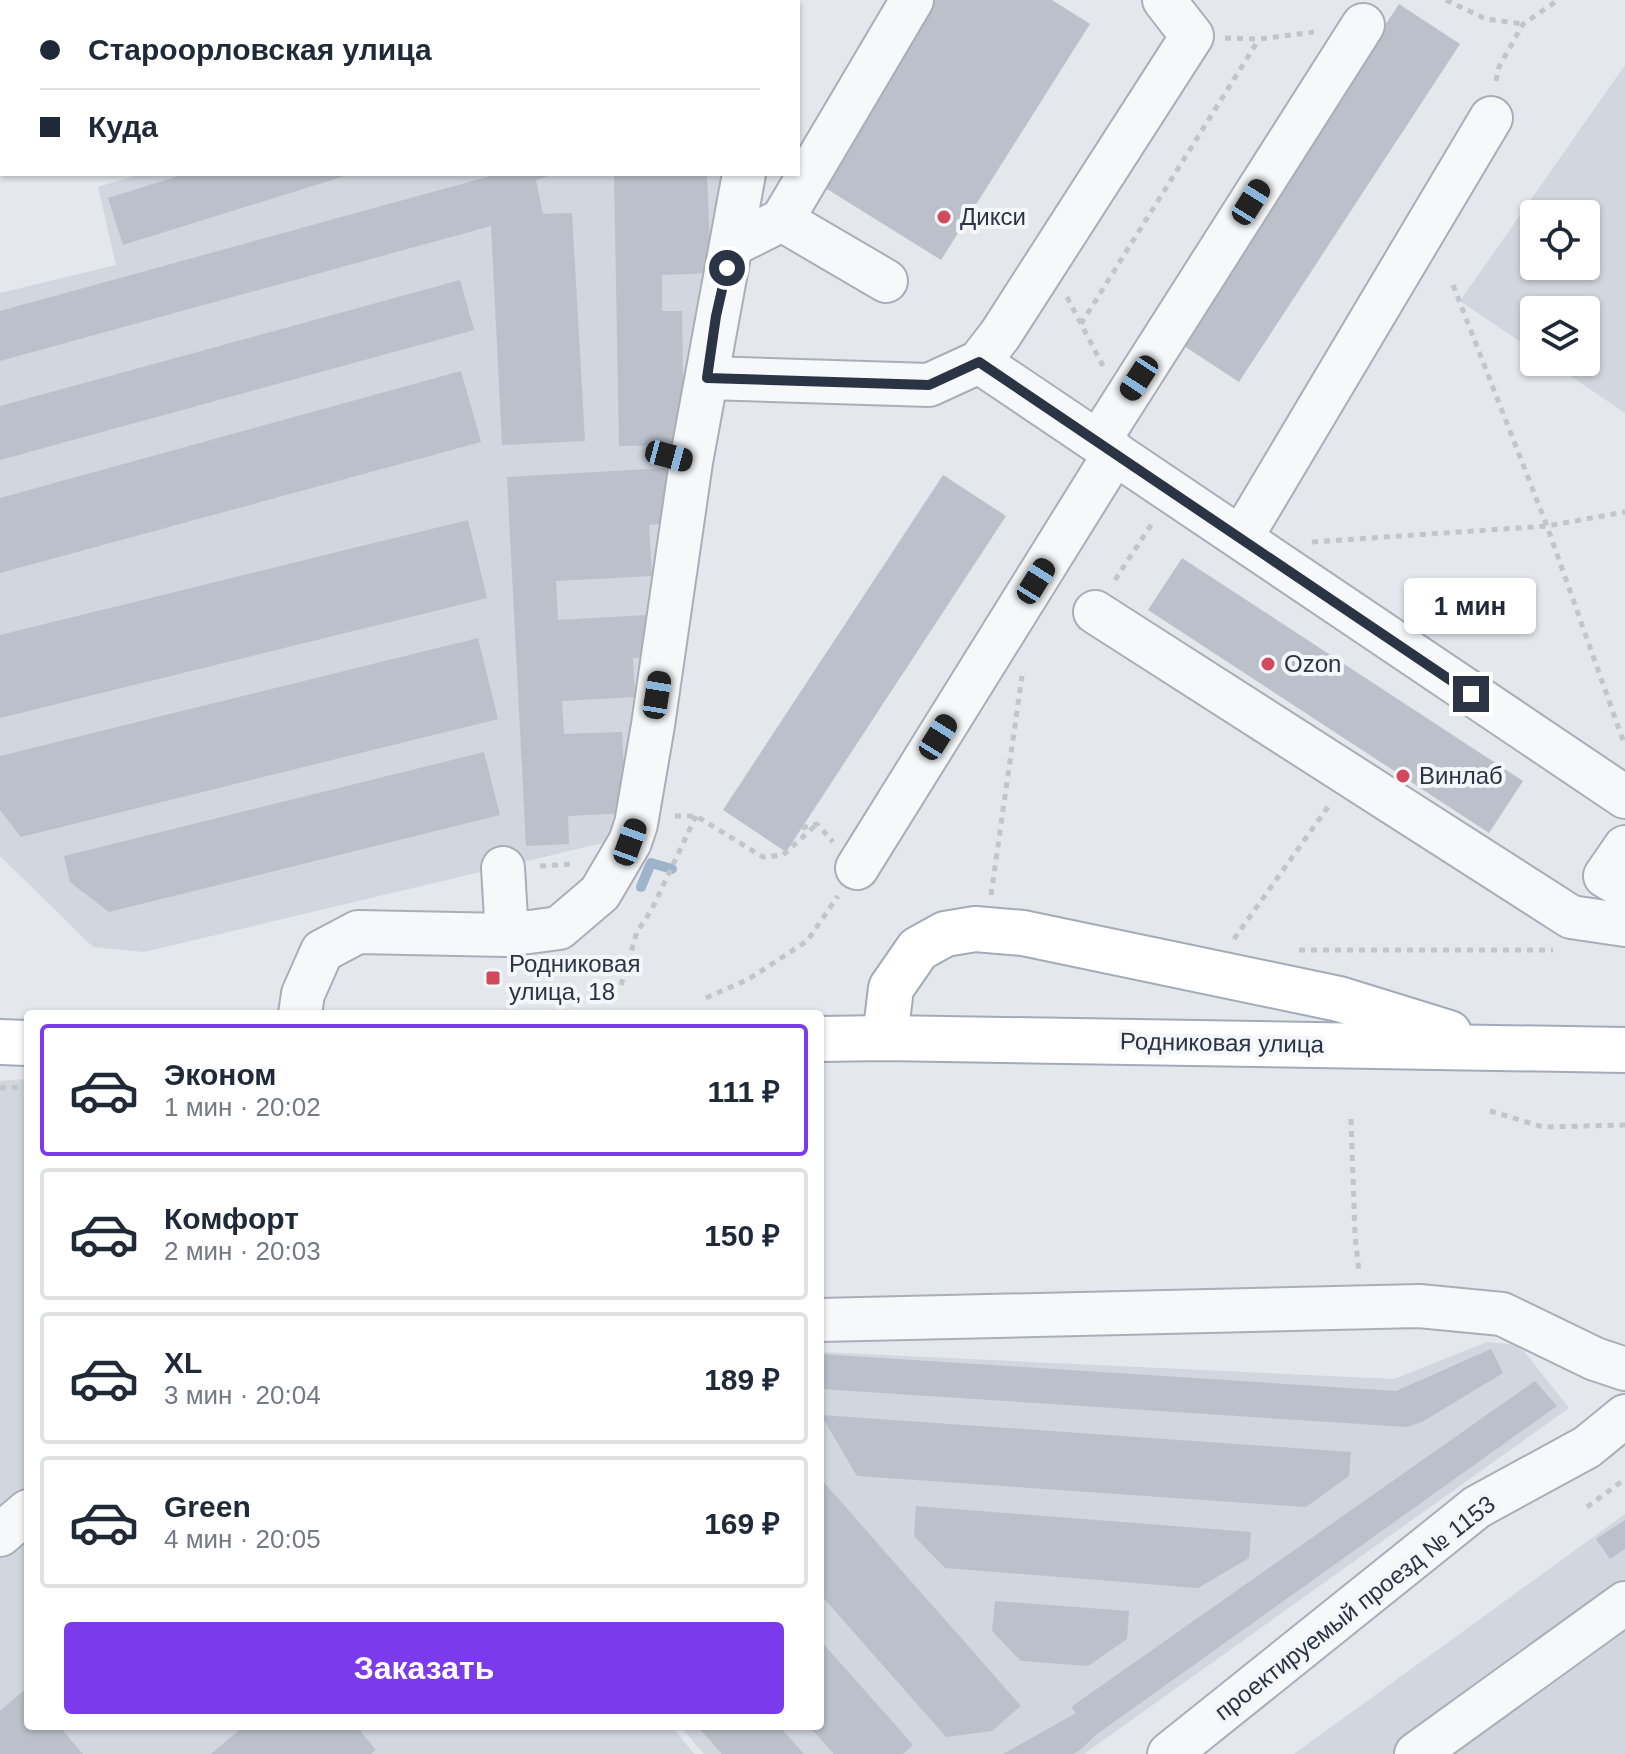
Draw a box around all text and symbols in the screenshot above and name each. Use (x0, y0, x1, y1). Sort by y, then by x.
text: Староорловская улица (88, 33, 432, 66)
text: Куда (88, 110, 158, 143)
car (1228, 175, 1274, 229)
map controls (1520, 200, 1600, 376)
button: locate (1520, 200, 1600, 280)
place label: Дикси (960, 203, 1026, 230)
marker: Дикси (935, 208, 953, 226)
route start (709, 250, 745, 286)
button: layers (1520, 296, 1600, 376)
car (1116, 351, 1162, 405)
car (643, 438, 695, 474)
car (1013, 554, 1059, 608)
callout: 1 мин (1405, 578, 1537, 634)
text: 1 мин (1434, 591, 1506, 621)
place label: Ozon (1284, 650, 1341, 677)
marker: Ozon (1259, 655, 1277, 673)
car (641, 669, 673, 721)
route end (1453, 676, 1489, 712)
car (915, 710, 961, 764)
place label: Винлаб (1419, 762, 1503, 789)
marker: Винлаб (1394, 767, 1412, 785)
car (611, 815, 649, 869)
place label: Родниковая улица, 18 (509, 950, 640, 1005)
marker: Родниковая улица, 18 (484, 969, 502, 987)
street label: Родниковая улица (1120, 1027, 1325, 1058)
icon: car (68, 1054, 140, 1126)
text: Эконом (164, 1058, 277, 1091)
text: 111 ₽ (707, 1075, 780, 1108)
text: 1 мин · 20:02 (164, 1092, 321, 1122)
icon: car (68, 1198, 140, 1270)
text: Комфорт (164, 1202, 299, 1235)
text: 150 ₽ (704, 1219, 780, 1252)
text: 2 мин · 20:03 (164, 1236, 321, 1266)
icon: car (68, 1342, 140, 1414)
text: XL (164, 1346, 202, 1379)
text: 189 ₽ (704, 1363, 780, 1396)
text: 3 мин · 20:04 (164, 1380, 321, 1410)
icon: car (68, 1486, 140, 1558)
text: Green (164, 1490, 251, 1523)
street label: проектируемый проезд № 1153 (1209, 1490, 1500, 1725)
text: 169 ₽ (704, 1507, 780, 1540)
text: 4 мин · 20:05 (164, 1524, 321, 1554)
button: Заказать (64, 1622, 784, 1714)

